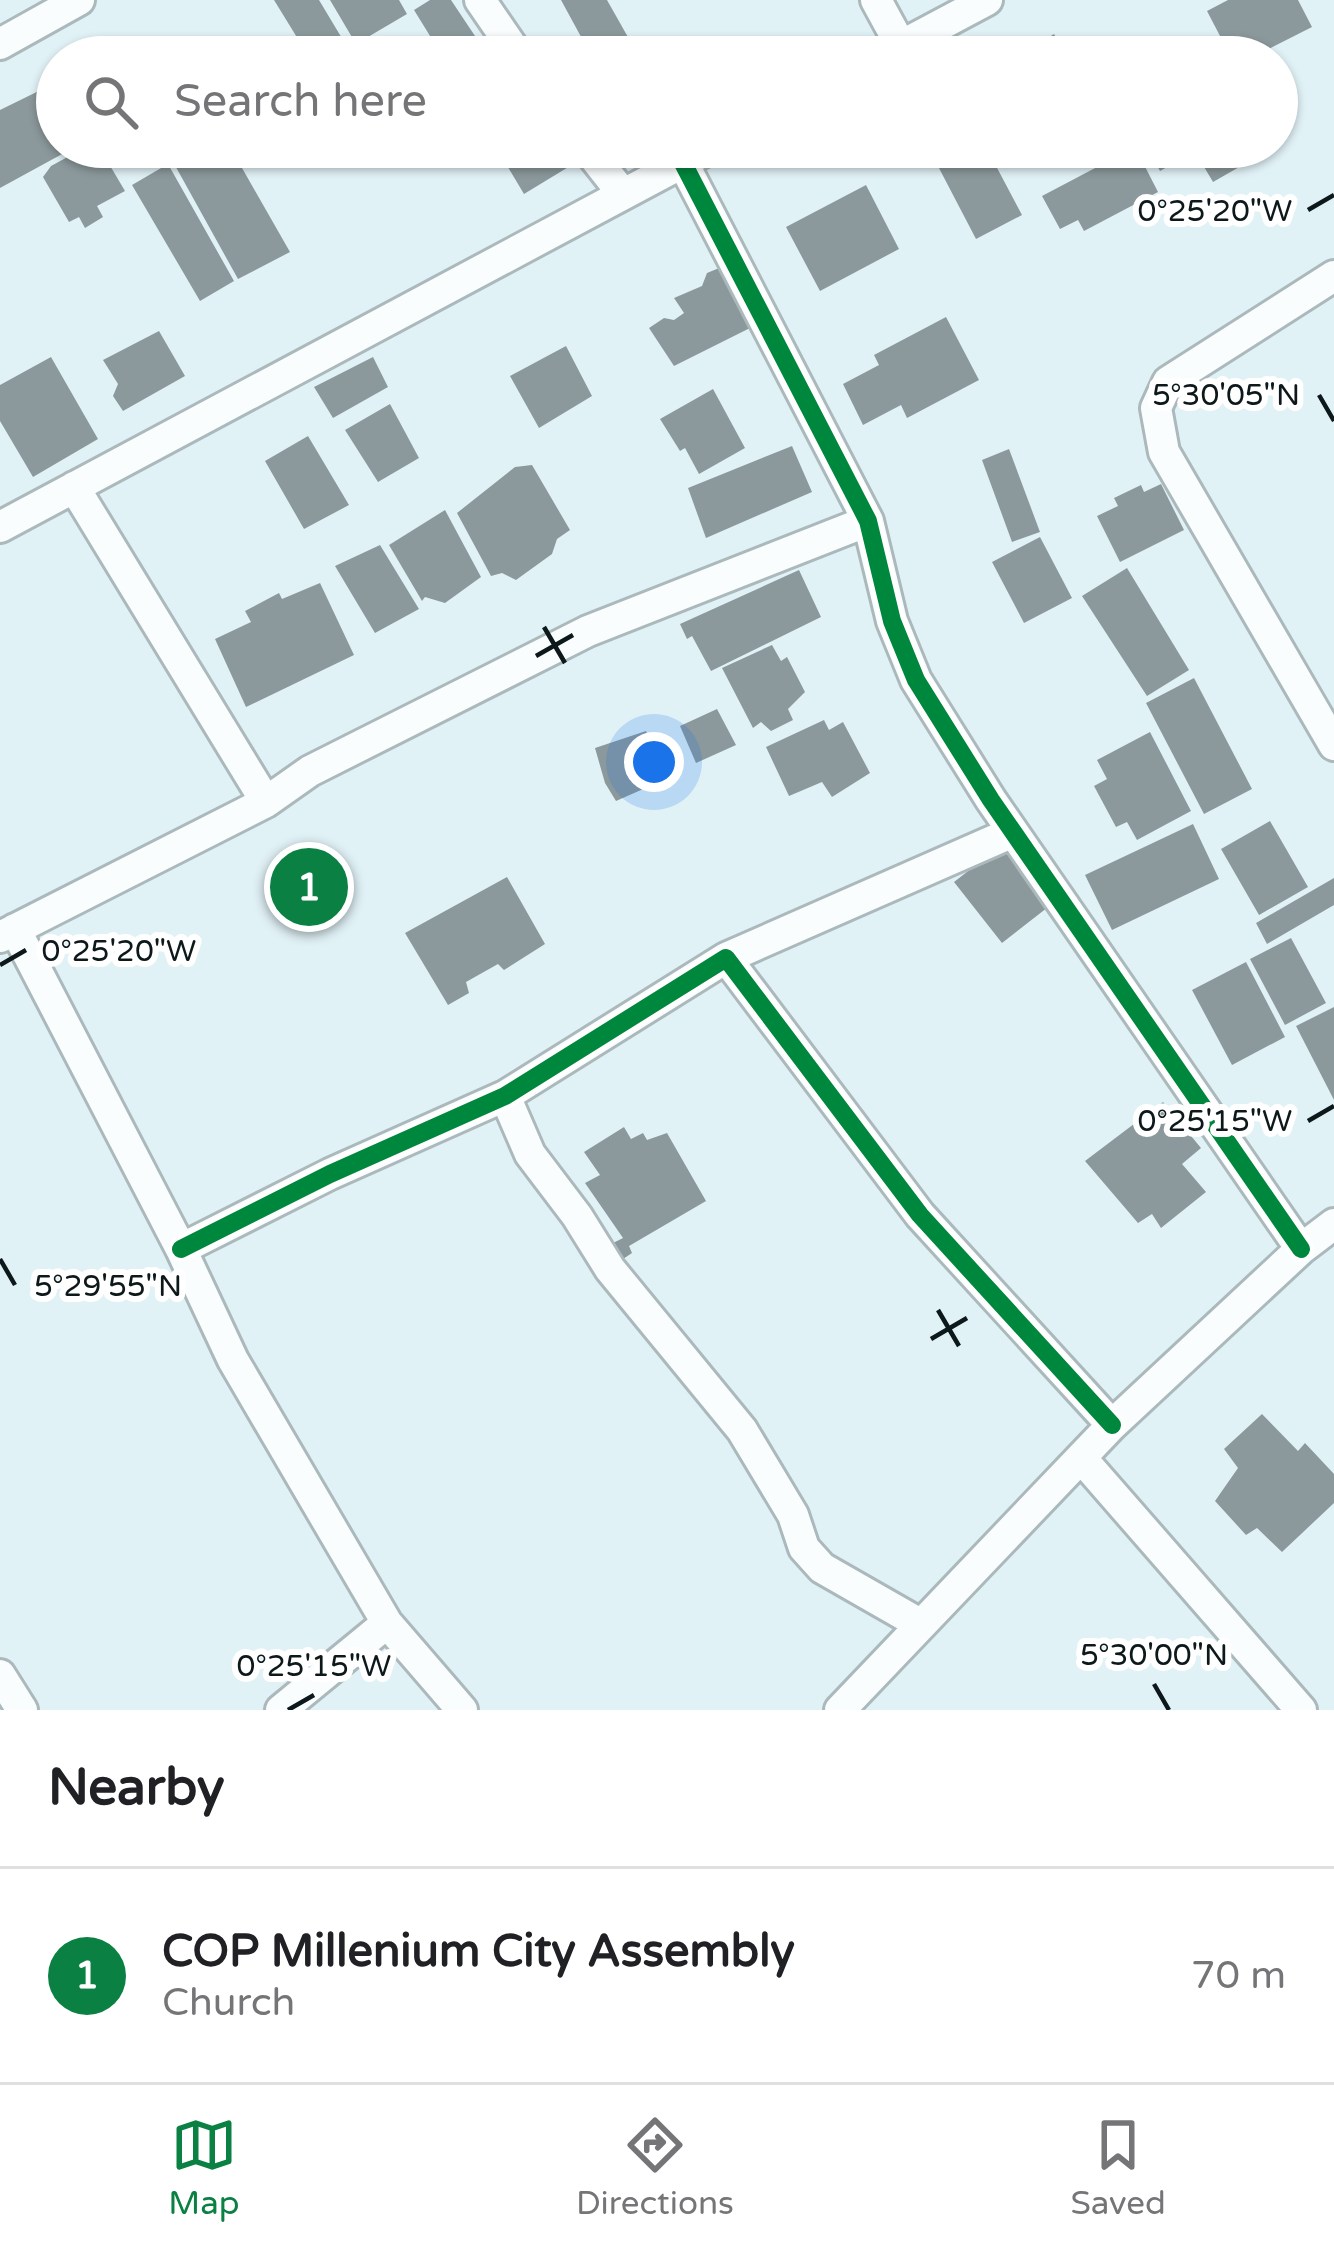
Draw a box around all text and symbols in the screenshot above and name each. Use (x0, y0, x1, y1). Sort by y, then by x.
search box (36, 36, 1298, 168)
icon: search (78, 69, 144, 135)
text: Search here (174, 75, 427, 129)
text: 0°25'20"W (1138, 193, 1292, 230)
text: 5°30'05"N (1152, 377, 1300, 414)
your location (624, 732, 684, 792)
pin: 1 (270, 842, 348, 932)
text: 0°25'20"W (42, 933, 196, 970)
text: 0°25'15"W (1138, 1103, 1292, 1140)
text: 5°29'55"N (34, 1268, 182, 1305)
text: 5°30'00"N (1080, 1637, 1228, 1674)
text: 0°25'15"W (237, 1648, 391, 1685)
text: Nearby (48, 1757, 225, 1819)
text: COP Millenium City Assembly (162, 1925, 795, 1979)
text: 1 (75, 1952, 99, 1999)
text: 70 m (1191, 1952, 1286, 1999)
text: Church (162, 1979, 295, 2026)
tab: Map (168, 2112, 240, 2223)
tab: Directions (576, 2112, 734, 2223)
tab: Saved (1070, 2112, 1166, 2223)

